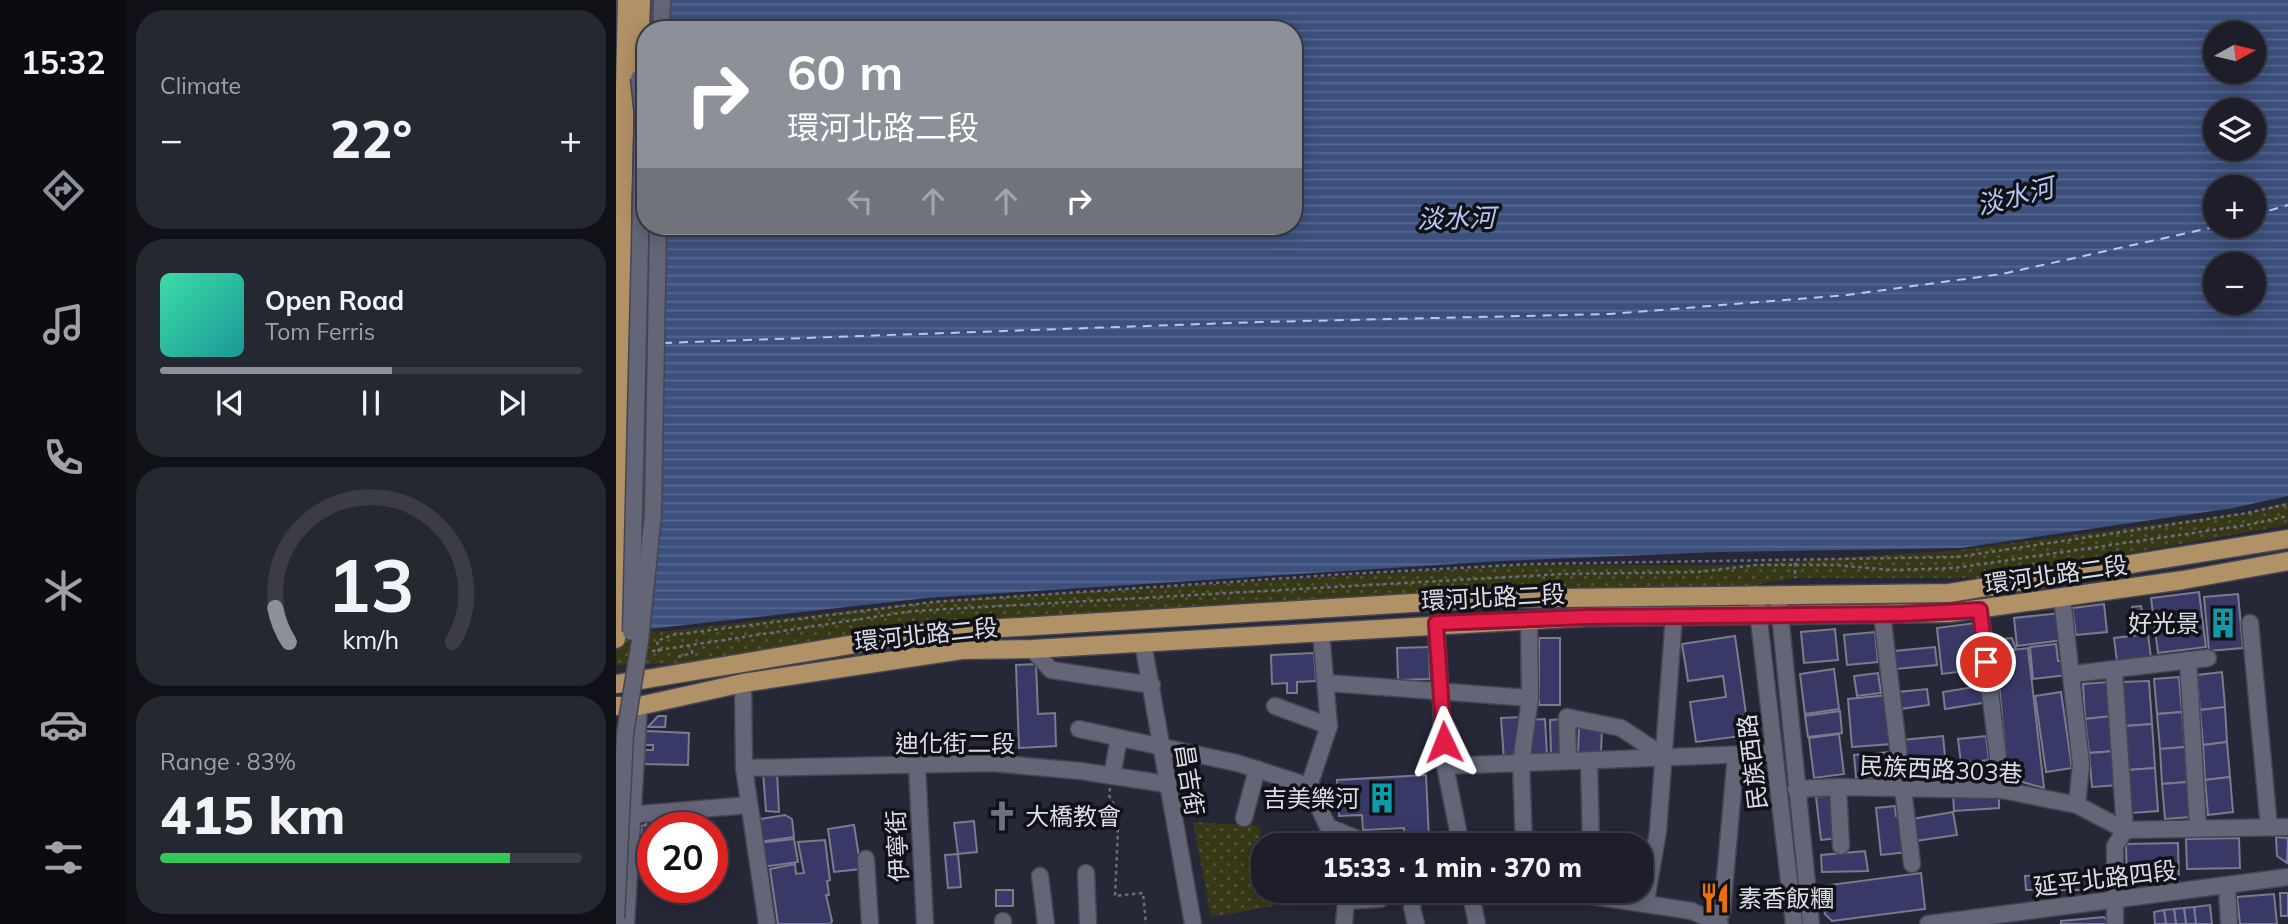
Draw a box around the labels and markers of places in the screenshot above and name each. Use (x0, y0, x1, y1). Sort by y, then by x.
building icon: 好光景 (2206, 606, 2240, 640)
place label: 好光景 (2128, 608, 2200, 638)
pin (1956, 632, 2016, 692)
building icon: 吉美樂河 (1365, 781, 1399, 815)
place label: 吉美樂河 (1263, 783, 1359, 813)
church icon: 大橋教會 (985, 799, 1019, 833)
place label: 大橋教會 (1025, 801, 1121, 831)
restaurant icon: 素香飯糰 (1698, 881, 1732, 915)
place label: 素香飯糰 (1738, 883, 1834, 913)

